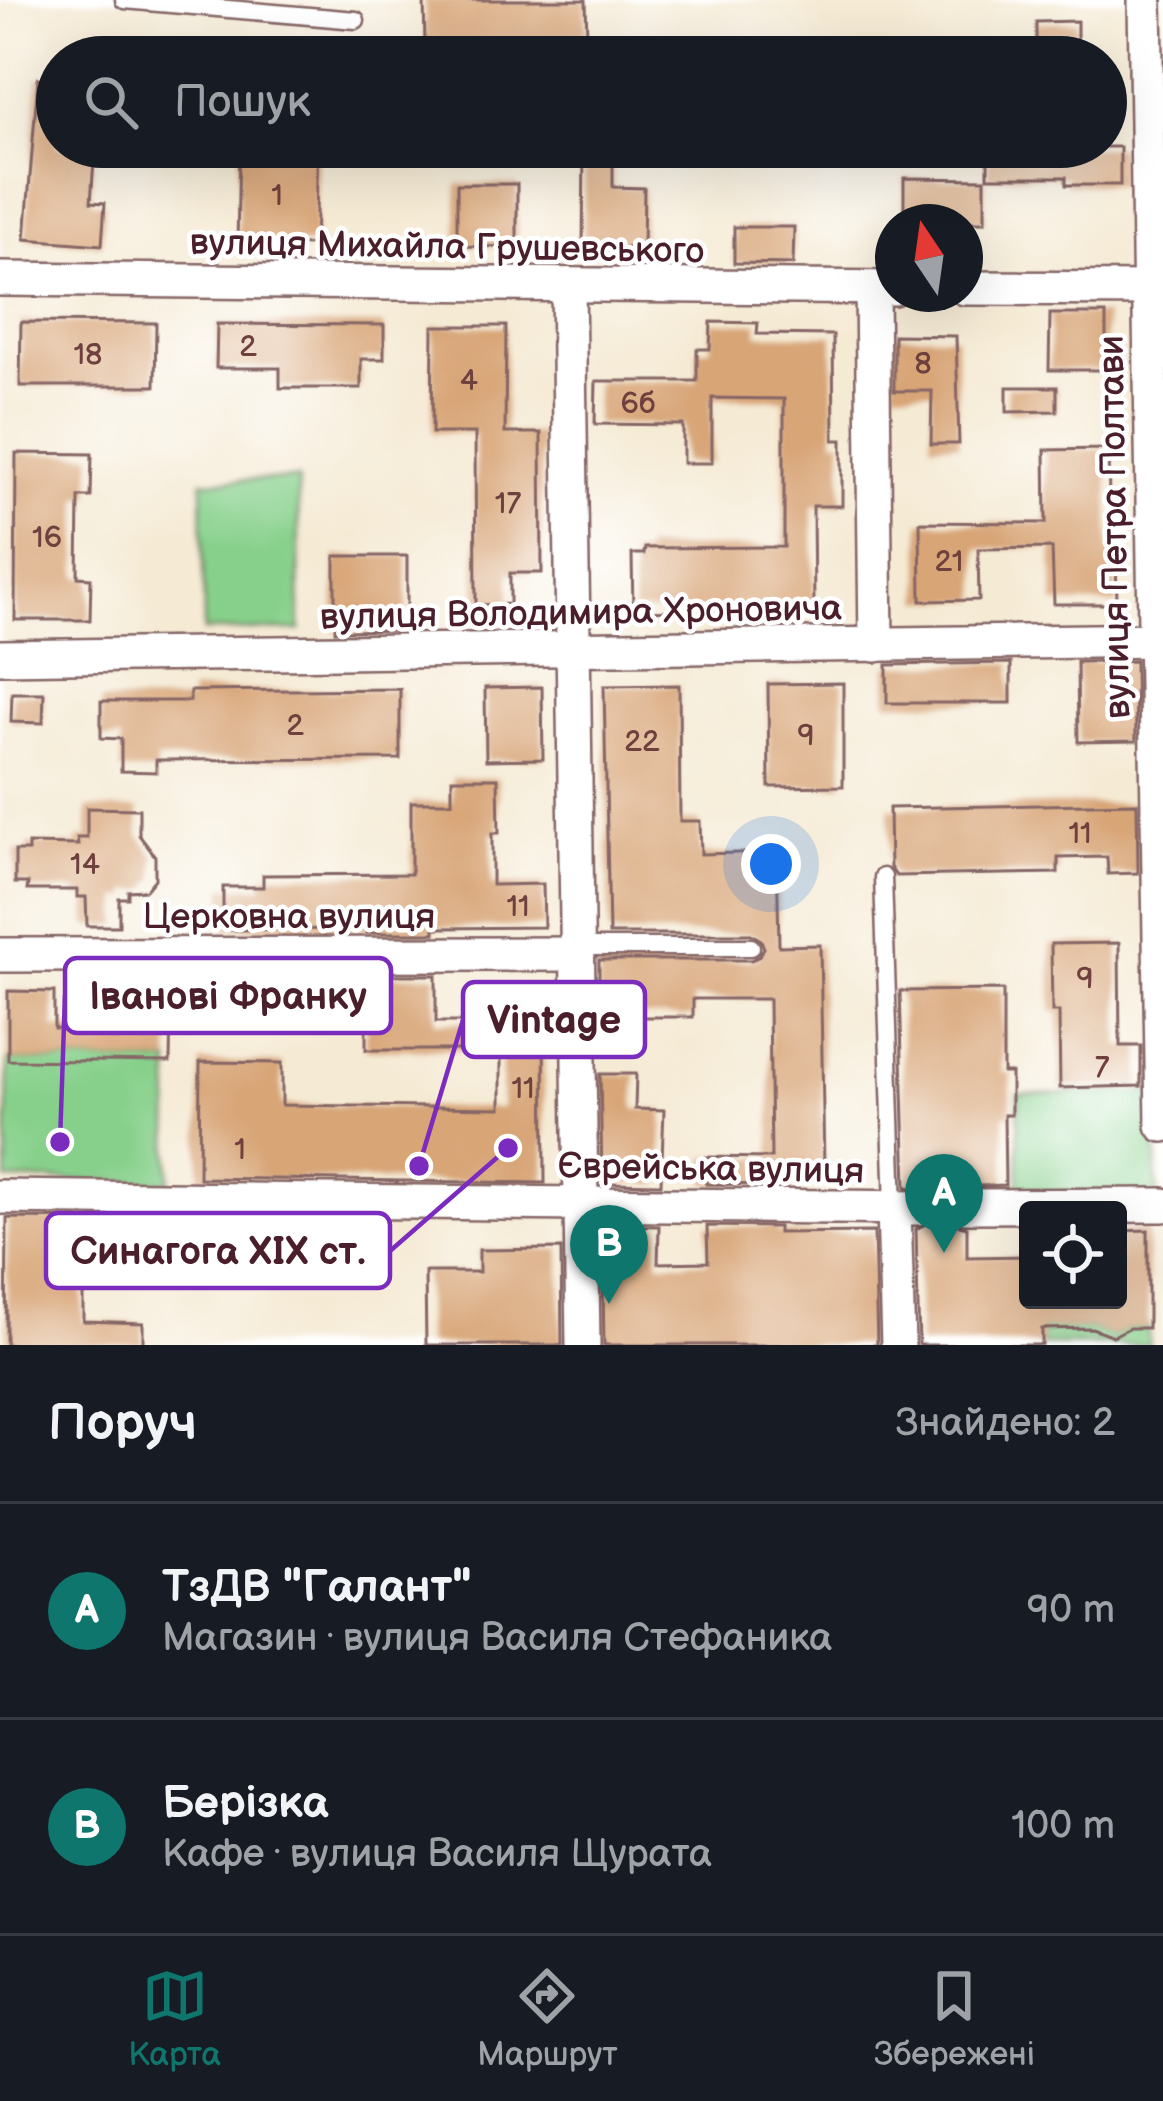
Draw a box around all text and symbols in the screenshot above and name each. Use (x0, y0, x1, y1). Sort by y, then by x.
search box (36, 36, 1127, 168)
icon: search (78, 69, 144, 135)
text: Пошук (174, 75, 311, 130)
house number: 1 (271, 178, 283, 214)
north arrow (875, 204, 983, 312)
street label: вулиця Михайла Грушевського (189, 222, 705, 273)
house number: 2 (239, 329, 257, 365)
street label: вулиця Петра Полтави (1091, 335, 1140, 719)
house number: 18 (73, 337, 103, 373)
house number: 8 (914, 346, 932, 382)
house number: 4 (460, 363, 478, 399)
house number: 6б (621, 386, 655, 422)
house number: 17 (495, 486, 521, 522)
house number: 16 (32, 520, 62, 556)
house number: 21 (935, 544, 963, 580)
street label: вулиця Володимира Хроновича (320, 587, 843, 640)
house number: 2 (286, 708, 304, 744)
house number: 9 (797, 718, 815, 754)
house number: 22 (624, 724, 660, 760)
house number: 11 (1068, 816, 1092, 852)
your location (741, 834, 801, 894)
house number: 14 (70, 847, 100, 883)
house number: 11 (506, 889, 530, 925)
street label: Церковна вулиця (143, 896, 435, 939)
callout: Іванові Франку (65, 958, 391, 1033)
house number: 9 (1076, 961, 1094, 997)
text: Іванові Франку (89, 974, 367, 1021)
callout: Vintage (463, 982, 645, 1057)
text: Vintage (487, 998, 621, 1045)
house number: 7 (1095, 1050, 1110, 1086)
house number: 11 (511, 1071, 535, 1107)
house number: 1 (234, 1132, 246, 1168)
street label: Єврейська вулиця (557, 1145, 865, 1194)
pin: A (905, 1154, 983, 1253)
map controls (1019, 1201, 1127, 1309)
button: locate (1019, 1201, 1127, 1309)
pin: B (570, 1205, 648, 1304)
callout: Синагога XIX ст. (46, 1213, 390, 1288)
text: Синагога XIX ст. (70, 1229, 366, 1276)
text: Поруч (48, 1393, 197, 1454)
text: Знайдено: 2 (895, 1400, 1115, 1447)
text: ТзДВ "Галант" (162, 1560, 472, 1615)
text: A (75, 1587, 99, 1634)
text: 90 m (1027, 1587, 1115, 1634)
text: Магазин · вулиця Василя Стефаника (162, 1615, 832, 1662)
text: Берізка (162, 1776, 328, 1831)
text: B (73, 1803, 101, 1850)
text: 100 m (1011, 1803, 1115, 1850)
text: Кафе · вулиця Василя Щурата (162, 1831, 712, 1878)
tab: Карта (128, 1963, 221, 2075)
tab: Маршрут (477, 1963, 618, 2075)
tab: Збережені (874, 1963, 1035, 2075)

